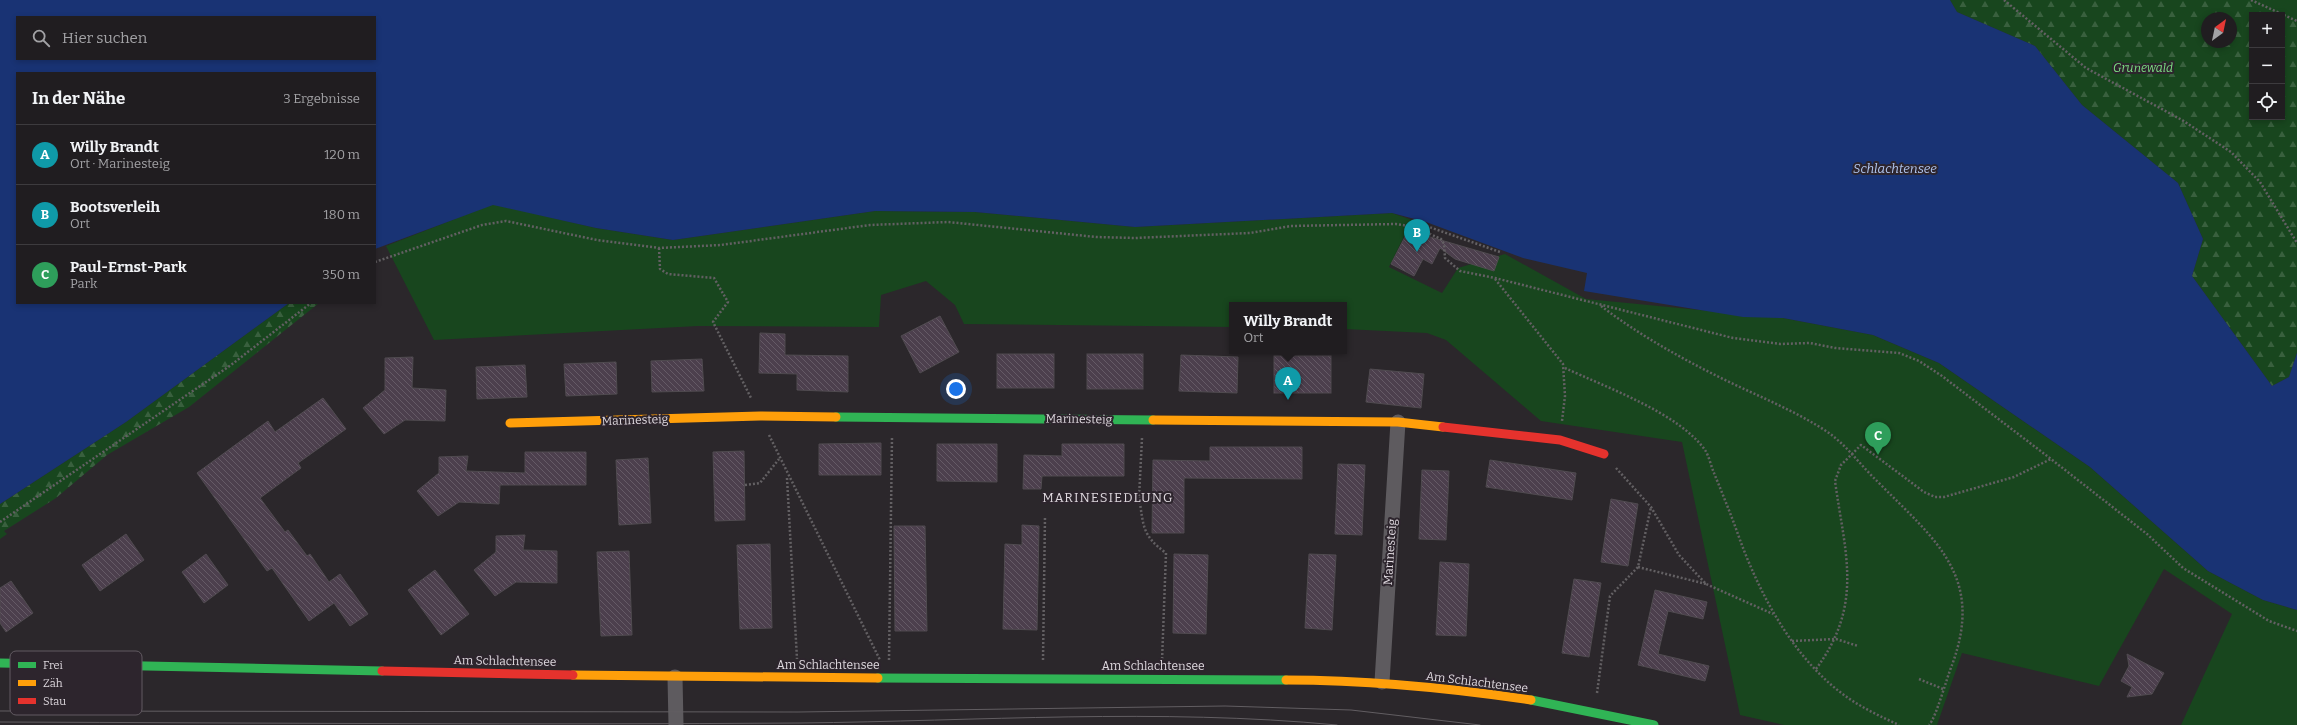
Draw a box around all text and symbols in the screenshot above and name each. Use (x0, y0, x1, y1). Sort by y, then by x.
north arrow (2201, 12, 2237, 48)
map controls (2249, 12, 2285, 120)
button: + (2249, 12, 2285, 48)
search box (16, 16, 376, 60)
icon: search (30, 27, 52, 49)
text: Hier suchen (62, 29, 147, 47)
button: − (2249, 48, 2285, 84)
park label: Grunewald (2113, 61, 2173, 75)
button: locate (2249, 84, 2285, 120)
text: In der Nähe (32, 88, 125, 109)
text: 3 Ergebnisse (283, 91, 360, 106)
text: Willy Brandt (70, 138, 159, 156)
text: A (40, 147, 50, 162)
text: 120 m (324, 147, 360, 162)
text: Ort · Marinesteig (70, 156, 170, 171)
water label: Schlachtensee (1853, 161, 1937, 176)
text: Bootsverleih (70, 198, 160, 216)
text: B (41, 207, 49, 222)
text: 180 m (324, 207, 360, 222)
text: Ort (70, 216, 90, 231)
pin: B (1404, 219, 1430, 252)
text: Paul-Ernst-Park (70, 258, 187, 276)
text: C (41, 267, 49, 282)
text: 350 m (322, 267, 360, 282)
text: Park (70, 276, 97, 291)
popup (1229, 302, 1347, 354)
text: Willy Brandt (1244, 312, 1332, 330)
text: Ort (1244, 330, 1264, 345)
pin: A (1275, 367, 1301, 400)
your location (946, 379, 966, 399)
street label: Marinesteig (1046, 411, 1113, 427)
street label: Marinesteig (601, 412, 669, 428)
pin: C (1865, 422, 1891, 455)
district label: MARINESIEDLUNG (1042, 490, 1174, 505)
street label: Marinesteig (1381, 518, 1399, 586)
legend (10, 651, 142, 715)
street label: Am Schlachtensee (453, 653, 557, 669)
street label: Am Schlachtensee (776, 658, 880, 672)
text: Frei (43, 659, 64, 672)
street label: Am Schlachtensee (1101, 659, 1205, 673)
street label: Am Schlachtensee (1425, 669, 1529, 695)
text: Zäh (43, 677, 63, 690)
text: Stau (43, 695, 66, 708)

